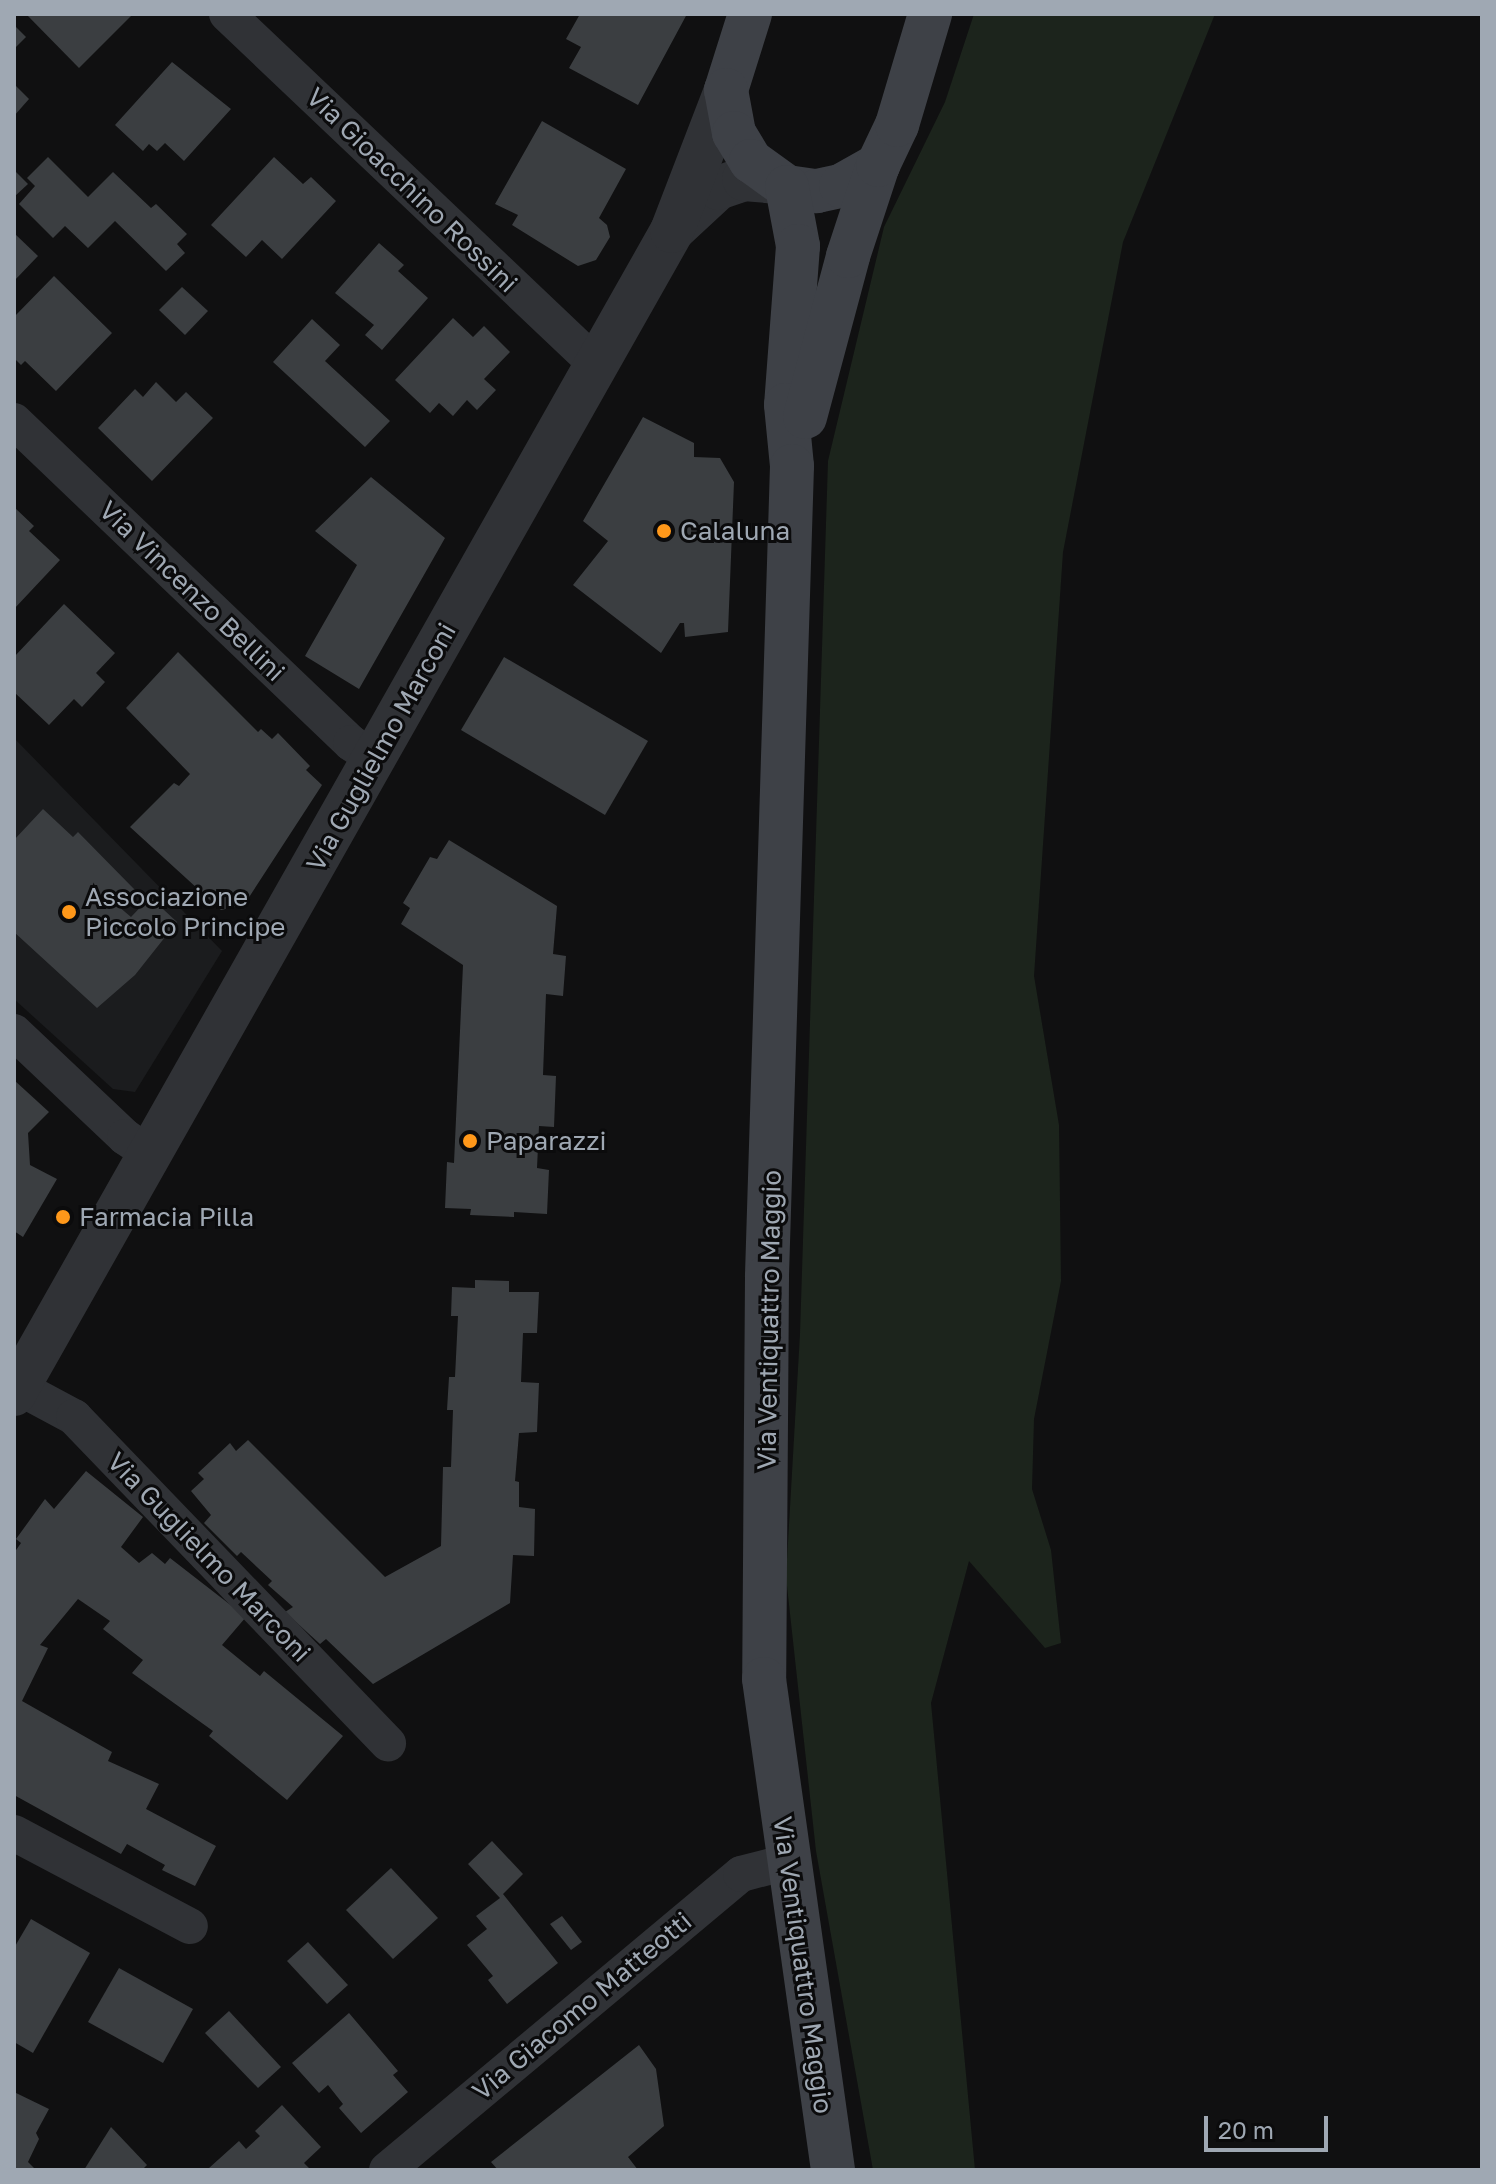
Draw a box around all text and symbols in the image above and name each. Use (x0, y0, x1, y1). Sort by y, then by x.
street label: Via Gioacchino Rossini (300, 81, 524, 299)
street label: Via Vincenzo Bellini (93, 494, 291, 688)
place label: Calaluna (680, 515, 790, 547)
marker: Calaluna (655, 522, 673, 540)
street label: Via Guglielmo Marconi (300, 617, 462, 877)
place label: Associazione Piccolo Principe (85, 881, 285, 942)
marker: Associazione Piccolo Principe (60, 903, 78, 921)
place label: Paparazzi (486, 1125, 606, 1157)
marker: Paparazzi (461, 1132, 479, 1150)
street label: Via Ventiquattro Maggio (751, 1170, 787, 1470)
place label: Farmacia Pilla (79, 1201, 254, 1233)
marker: Farmacia Pilla (54, 1208, 72, 1226)
street label: Via Guglielmo Marconi (101, 1446, 317, 1668)
street label: Via Ventiquattro Maggio (767, 1814, 839, 2116)
street label: Via Giacomo Matteotti (466, 1905, 698, 2107)
scale bar (1208, 2100, 1332, 2150)
text: 20 m (1218, 2115, 1274, 2144)

